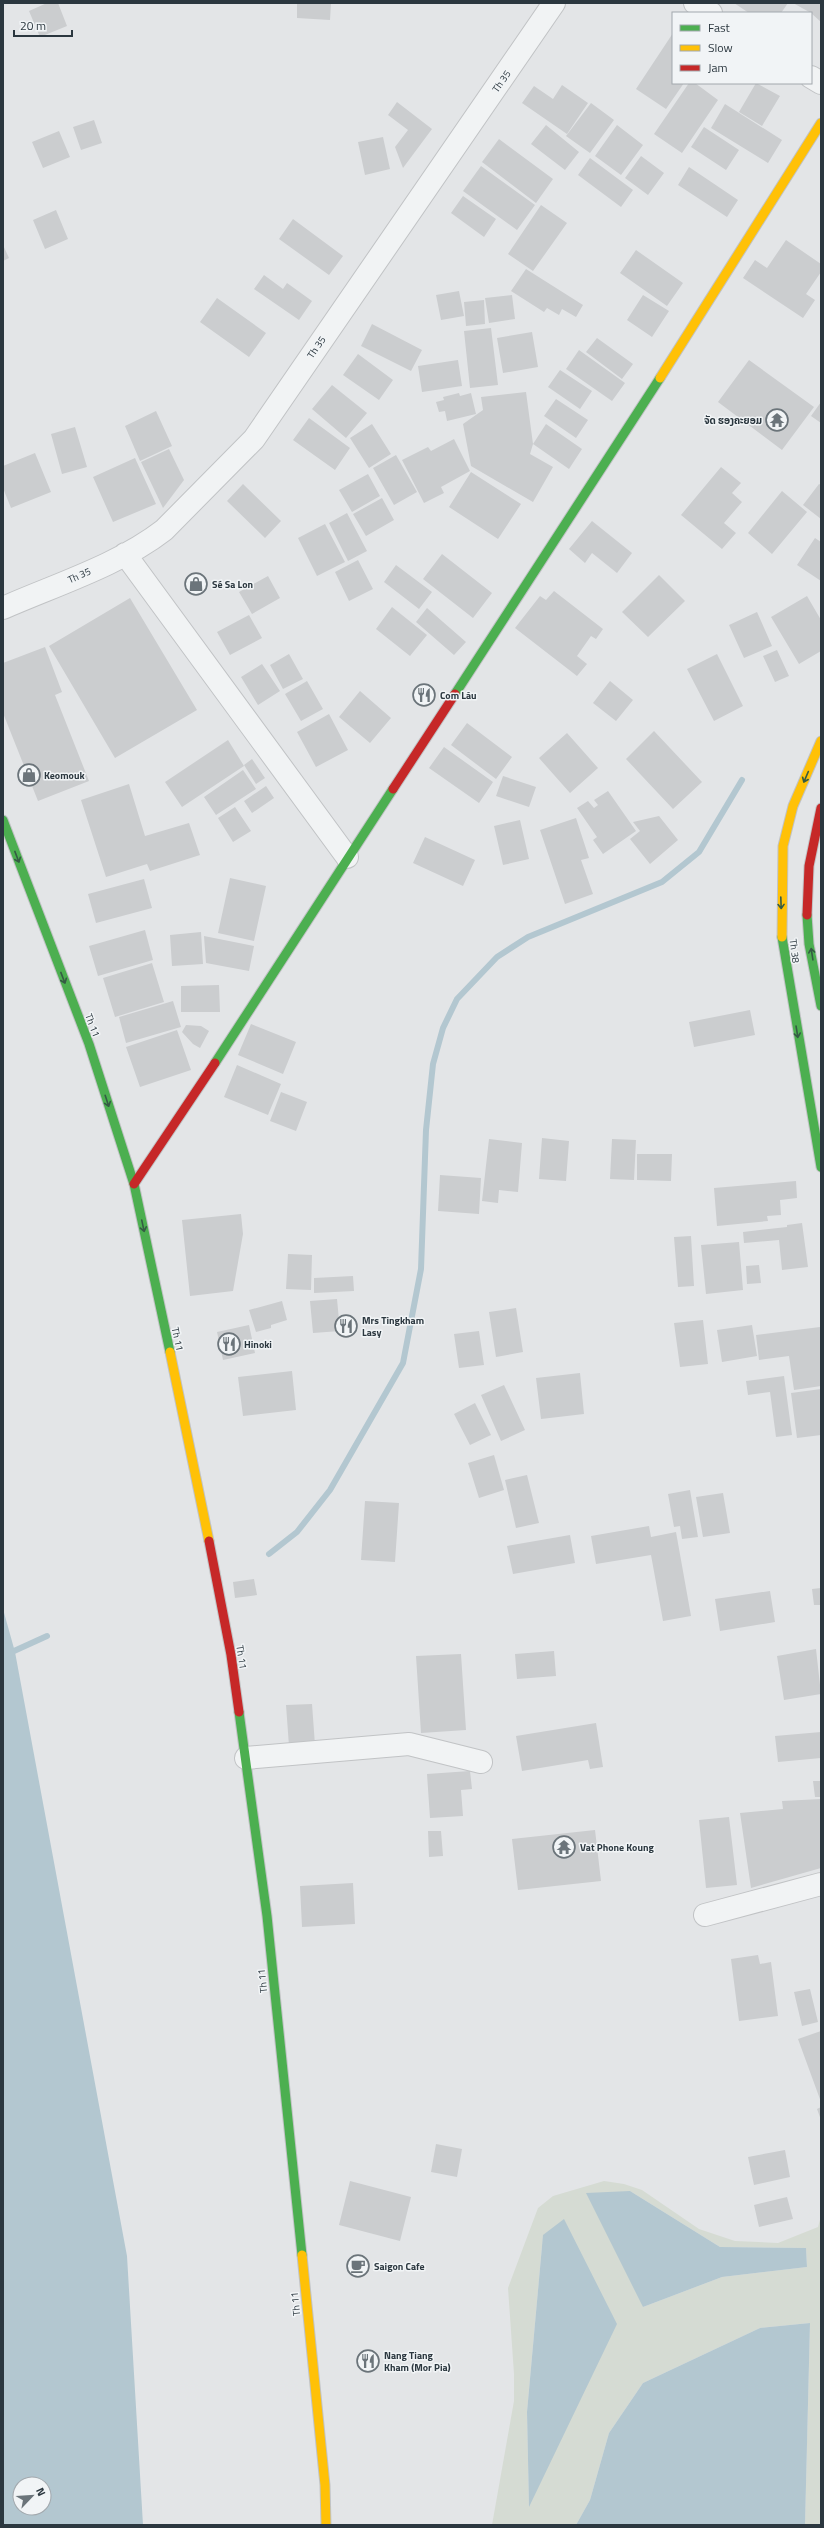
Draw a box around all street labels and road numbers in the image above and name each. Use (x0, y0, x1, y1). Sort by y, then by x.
street label: Th 35 (488, 67, 515, 95)
street label: Th 35 (303, 333, 330, 361)
street label: Th 35 (65, 564, 94, 587)
street label: Th 38 (786, 938, 803, 964)
street label: Th 11 (81, 1011, 104, 1039)
street label: Th 11 (168, 1326, 187, 1352)
street label: Th 11 (232, 1644, 251, 1670)
street label: Th 11 (254, 1968, 271, 1994)
street label: Th 11 (287, 2291, 304, 2317)

